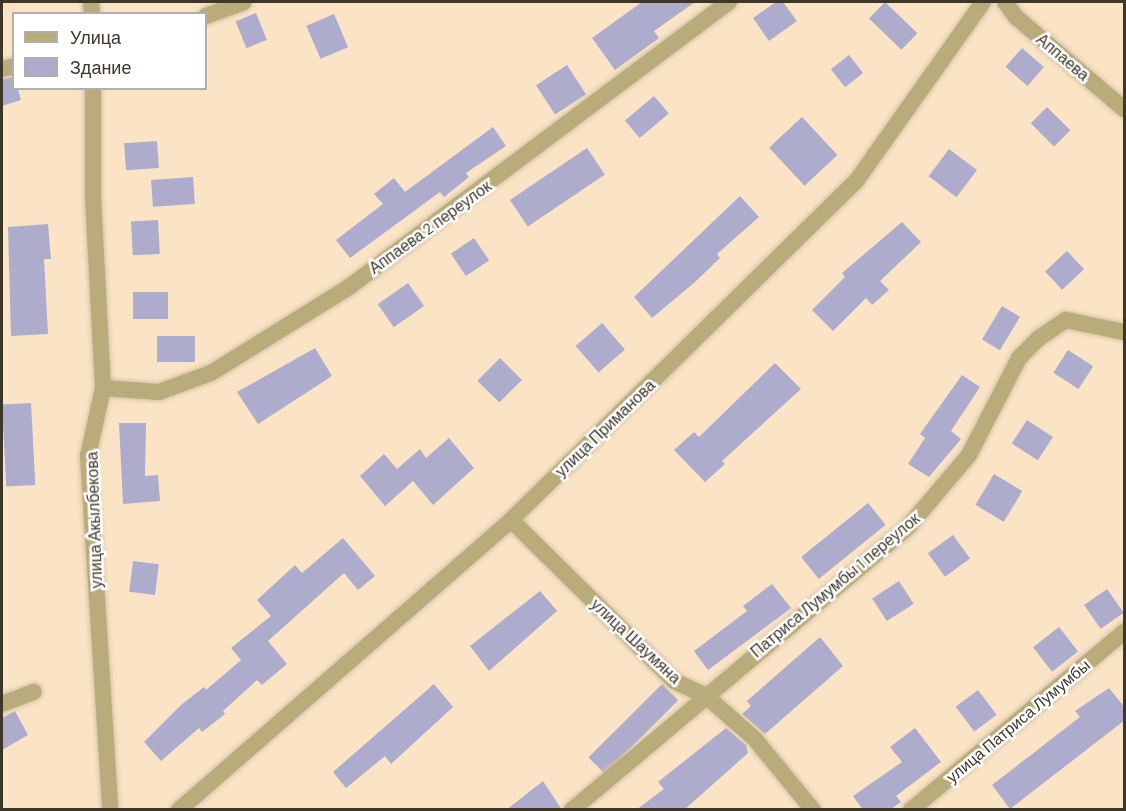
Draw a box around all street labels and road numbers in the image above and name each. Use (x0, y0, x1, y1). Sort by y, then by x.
street label: Аппаева (1033, 29, 1093, 85)
street label: Аппаева 2 переулок (365, 176, 495, 278)
street label: улица Приманова (551, 375, 659, 481)
street label: улица Акылбекова (82, 451, 106, 589)
street label: Патриса Лумумбы 1 переулок (747, 509, 923, 661)
street label: улица Шаумяна (587, 594, 685, 688)
street label: улица Патриса Лумумбы (942, 655, 1094, 787)

